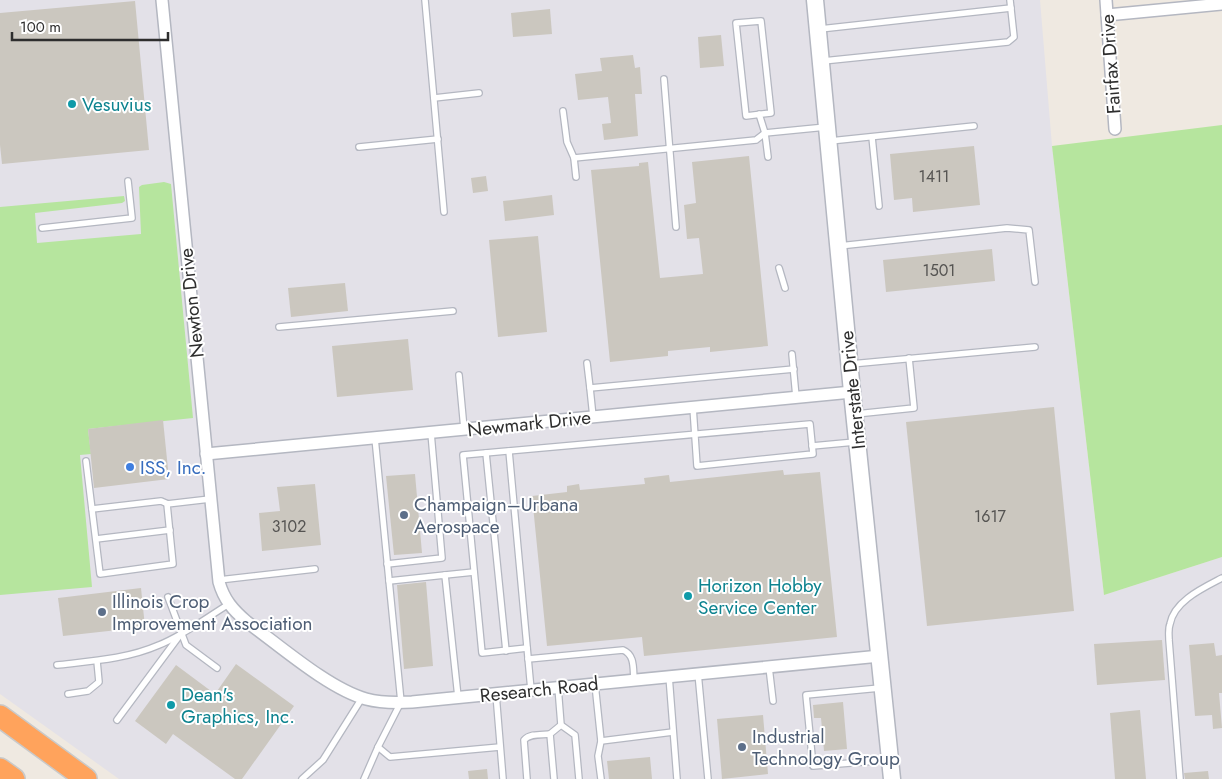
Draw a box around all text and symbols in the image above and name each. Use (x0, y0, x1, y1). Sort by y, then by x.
scale bar (12, 10, 169, 42)
street label: Fairfax Drive (1094, 13, 1127, 115)
text: 100 m (20, 16, 61, 38)
place label: Vesuvius (82, 91, 152, 118)
marker: Vesuvius (66, 98, 78, 110)
house number: 1411 (919, 165, 949, 188)
street label: Newton Drive (172, 247, 211, 359)
house number: 1501 (922, 259, 956, 282)
street label: Interstate Drive (833, 329, 872, 451)
street label: Newmark Drive (466, 404, 592, 443)
place label: ISS, Inc. (140, 454, 206, 481)
marker: ISS, Inc. (124, 461, 136, 473)
place label: Champaign–Urbana Aerospace (414, 491, 578, 540)
house number: 1617 (974, 505, 1007, 528)
marker: Champaign–Urbana Aerospace (398, 509, 410, 521)
house number: 3102 (272, 515, 306, 538)
place label: Horizon Hobby Service Center (698, 572, 822, 621)
place label: Illinois Crop Improvement Association (112, 588, 313, 637)
marker: Horizon Hobby Service Center (682, 590, 694, 602)
marker: Illinois Crop Improvement Association (96, 606, 108, 618)
street label: Research Road (478, 670, 600, 709)
place label: Dean's Graphics, Inc. (181, 681, 295, 730)
marker: Dean's Graphics, Inc. (165, 699, 177, 711)
place label: Industrial Technology Group (752, 723, 900, 772)
marker: Industrial Technology Group (736, 741, 748, 753)

